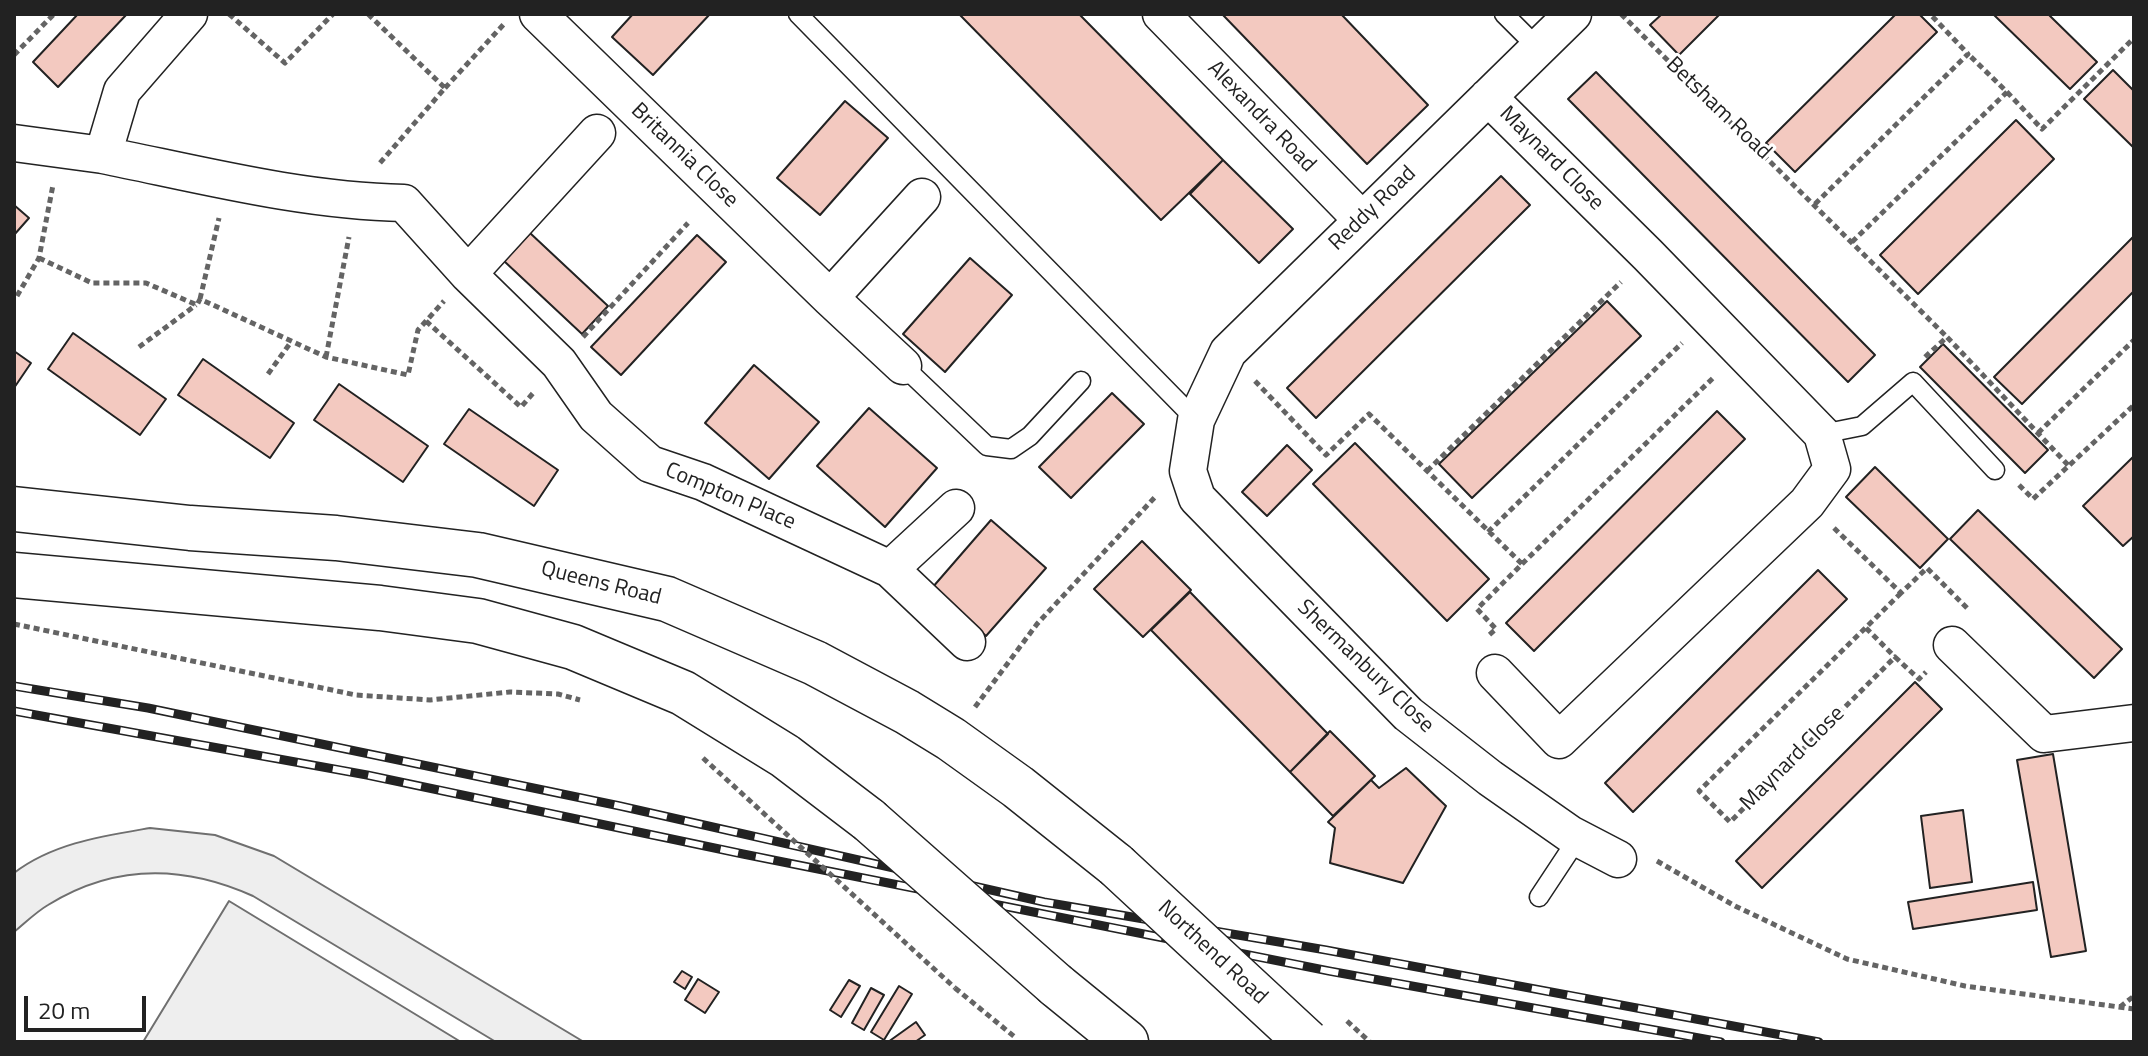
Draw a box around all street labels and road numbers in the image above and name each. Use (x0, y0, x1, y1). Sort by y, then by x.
street label: Betsham Road (1660, 52, 1776, 166)
street label: Alexandra Road (1201, 56, 1321, 178)
street label: Britannia Close (625, 98, 743, 214)
street label: Maynard Close (1493, 101, 1609, 217)
street label: Reddy Road (1324, 161, 1422, 257)
street label: Compton Place (661, 458, 799, 536)
street label: Queens Road (538, 556, 664, 612)
street label: Shermanbury Close (1291, 595, 1439, 739)
street label: Maynard Close (1735, 701, 1851, 817)
street label: Northend Road (1152, 895, 1272, 1011)

